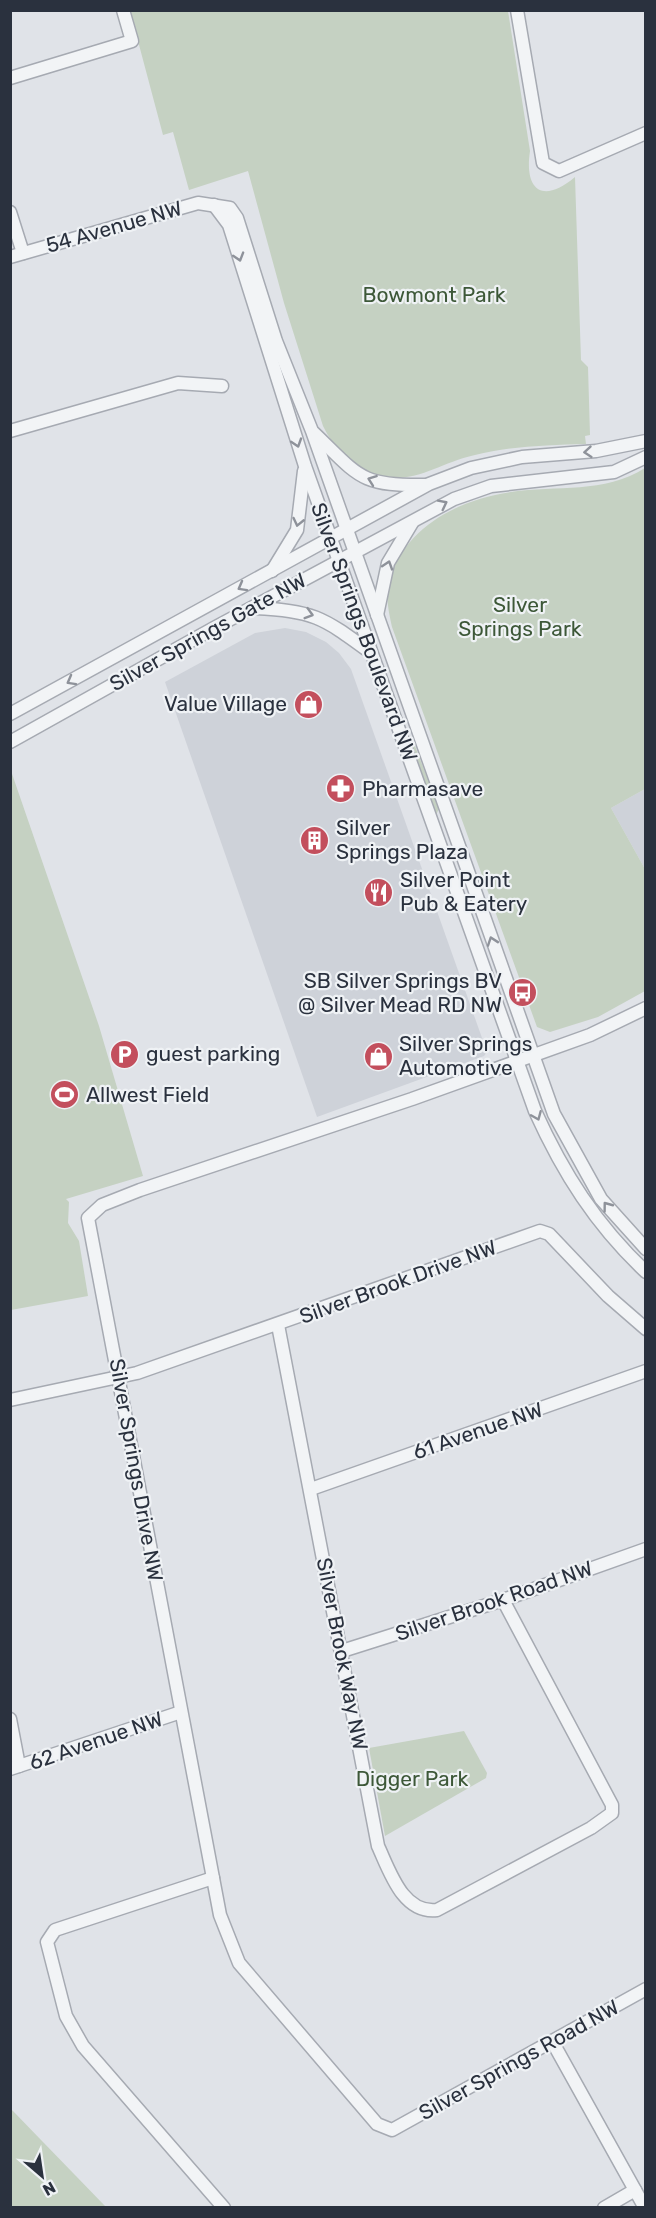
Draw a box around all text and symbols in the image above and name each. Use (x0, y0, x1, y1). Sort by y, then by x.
street label: 54 Avenue NW (43, 195, 185, 258)
one-way arrow (232, 251, 244, 262)
park label: Bowmont Park (363, 282, 506, 307)
one-way arrow (290, 437, 302, 448)
one-way arrow (583, 445, 593, 458)
one-way arrow (367, 474, 377, 487)
street label: Silver Springs Boulevard NW (306, 499, 423, 765)
one-way arrow (437, 500, 448, 512)
one-way arrow (293, 517, 306, 527)
one-way arrow (381, 560, 393, 571)
street label: Silver Springs Gate NW (105, 567, 310, 696)
one-way arrow (238, 580, 249, 591)
park label: Silver Springs Park (458, 592, 582, 641)
one-way arrow (303, 607, 314, 619)
one-way arrow (67, 674, 77, 685)
shop icon: Value Village (292, 688, 324, 720)
place label: Value Village (164, 691, 287, 716)
pharmacy icon: Pharmasave (325, 773, 357, 805)
place label: Pharmasave (362, 776, 483, 801)
place label: Silver Springs Plaza (336, 815, 468, 864)
building icon: Silver Springs Plaza (299, 824, 331, 856)
place label: Silver Point Pub & Eatery (400, 867, 528, 916)
restaurant icon: Silver Point Pub & Eatery (363, 876, 395, 908)
one-way arrow (486, 936, 499, 947)
place label: SB Silver Springs BV @ Silver Mead RD NW (298, 968, 502, 1017)
bus stop icon: SB Silver Springs BV @ Silver Mead RD NW (507, 977, 539, 1009)
place label: Silver Springs Automotive (399, 1031, 533, 1080)
parking icon: guest parking (109, 1038, 141, 1070)
shop icon: Silver Springs Automotive (362, 1040, 394, 1072)
place label: guest parking (146, 1041, 280, 1066)
sports icon: Allwest Field (49, 1079, 81, 1111)
place label: Allwest Field (86, 1082, 209, 1107)
one-way arrow (530, 1109, 542, 1120)
one-way arrow (603, 1201, 614, 1212)
street label: Silver Brook Drive NW (296, 1234, 500, 1329)
street label: Silver Springs Drive NW (105, 1357, 168, 1583)
street label: 61 Avenue NW (410, 1397, 546, 1464)
street label: Silver Brook Road NW (392, 1555, 596, 1646)
street label: Silver Brook Way NW (312, 1556, 373, 1752)
street label: 62 Avenue NW (26, 1706, 166, 1775)
park label: Digger Park (356, 1766, 469, 1791)
street label: Silver Springs Road NW (414, 1994, 623, 2125)
north arrow (12, 2146, 72, 2206)
text: N (39, 2178, 59, 2200)

